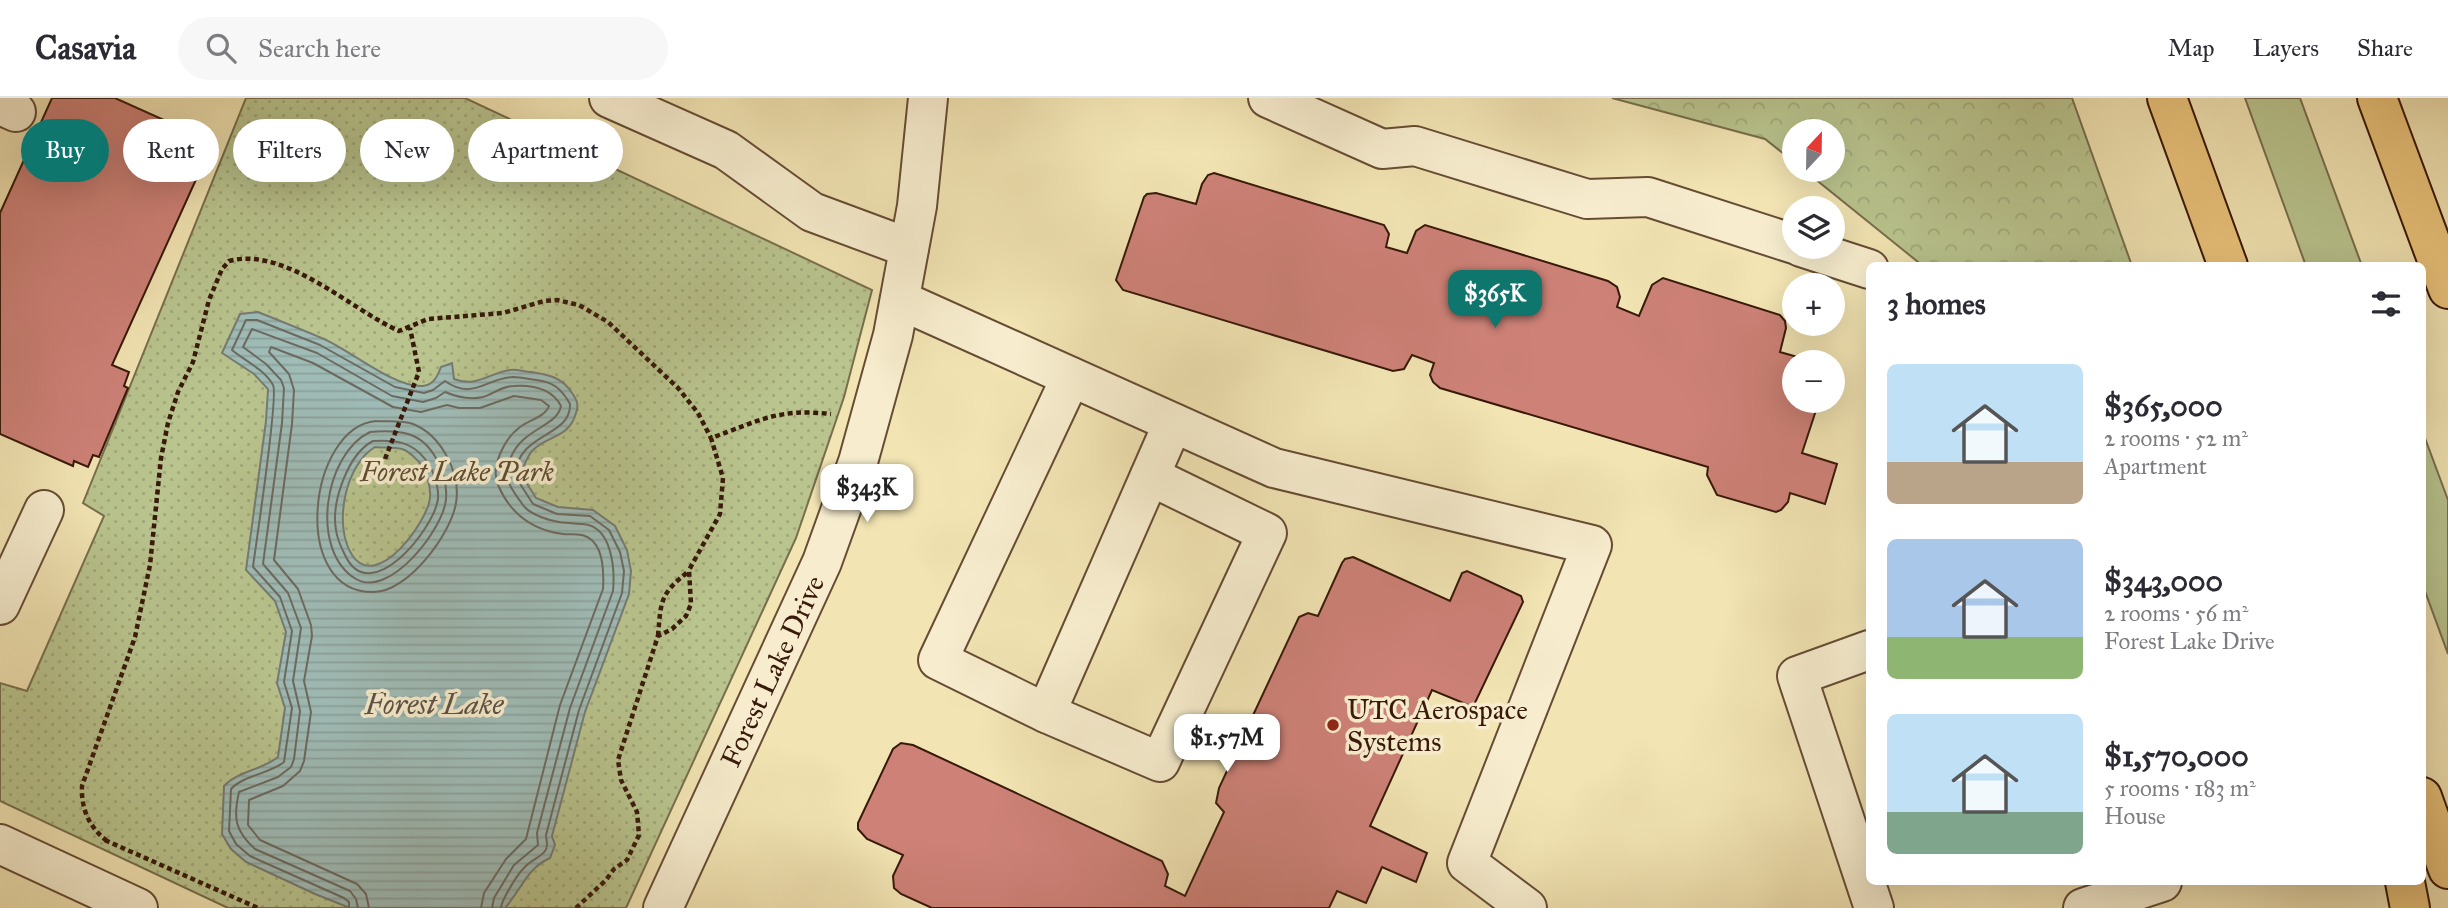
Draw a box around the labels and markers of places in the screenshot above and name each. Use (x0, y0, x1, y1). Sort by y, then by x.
pin: $365K (1446, 271, 1544, 330)
pin: $343K (818, 464, 916, 524)
place label: UTC Aerospace Systems (1347, 692, 1528, 759)
pin: $1.57M (1170, 714, 1284, 774)
marker: UTC Aerospace Systems (1325, 717, 1341, 733)

